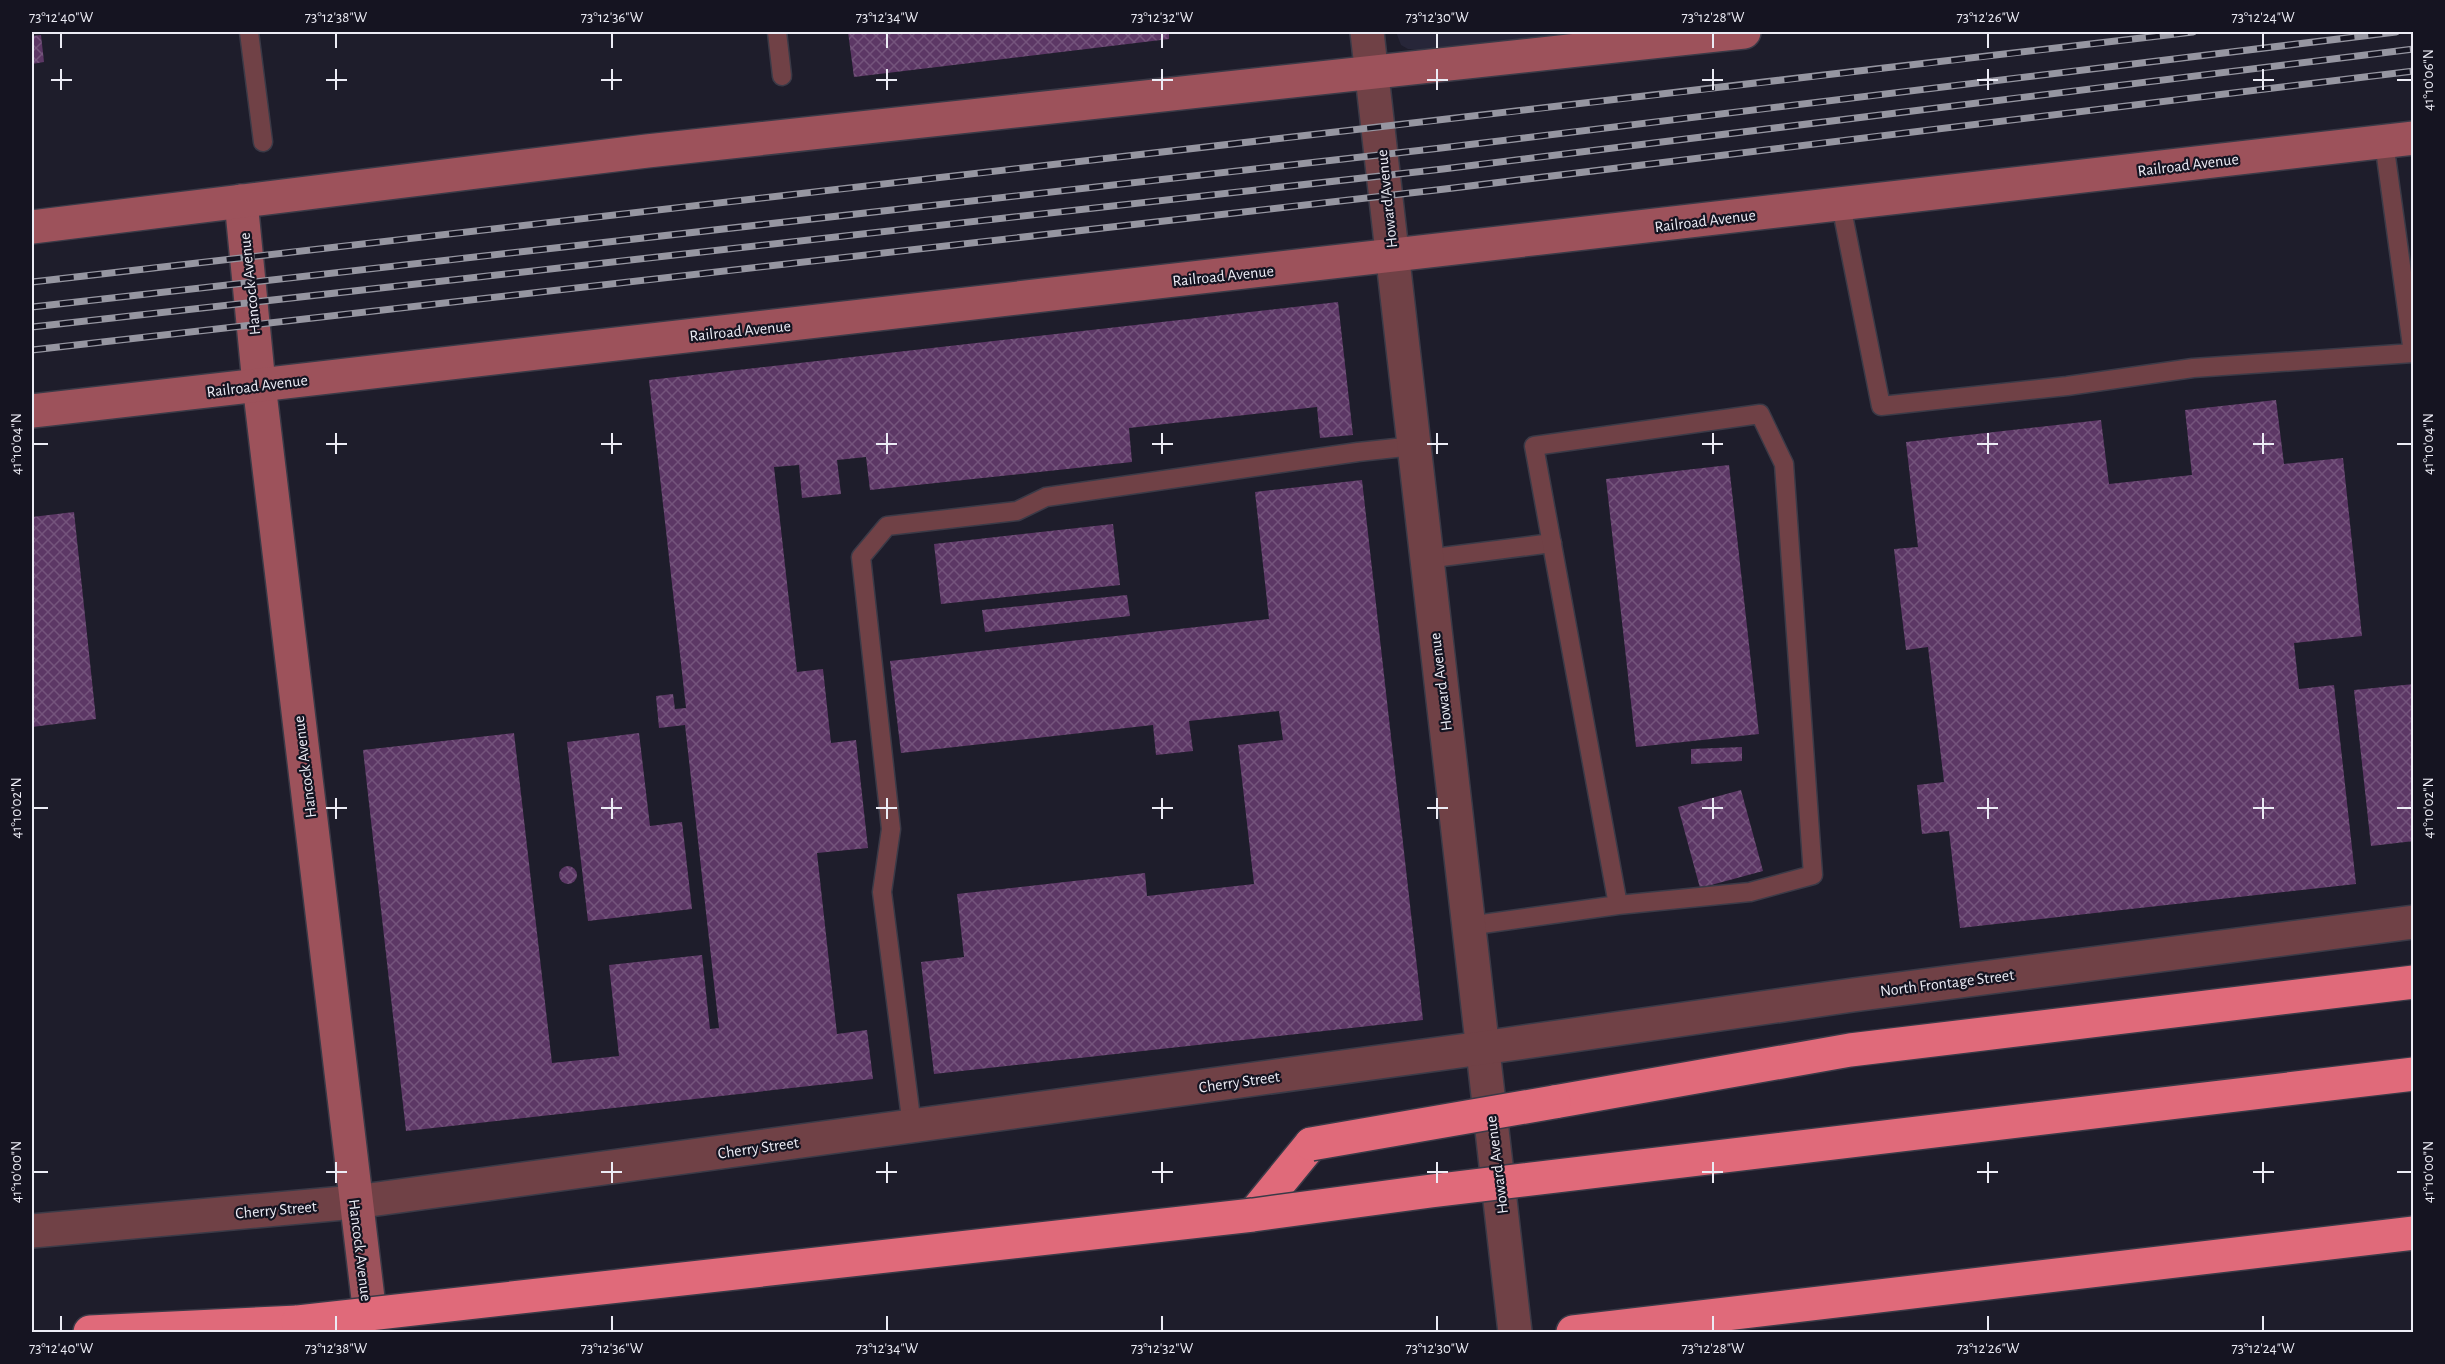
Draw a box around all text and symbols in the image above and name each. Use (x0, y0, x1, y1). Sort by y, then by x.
text: 73°12'40"W (29, 10, 94, 25)
text: 73°12'38"W (305, 10, 368, 25)
text: 73°12'36"W (581, 10, 644, 25)
text: 73°12'34"W (856, 10, 919, 25)
text: 73°12'32"W (1131, 10, 1194, 25)
text: 73°12'30"W (1405, 10, 1469, 25)
text: 73°12'28"W (1681, 10, 1745, 25)
text: 73°12'26"W (1957, 10, 2020, 25)
text: 73°12'24"W (2231, 10, 2295, 25)
text: 41°10'06"N (2421, 49, 2436, 111)
street label: Howard Avenue (1374, 149, 1400, 249)
street label: Railroad Avenue (2137, 151, 2240, 179)
street label: Railroad Avenue (1654, 207, 1757, 235)
street label: Hancock Avenue (237, 232, 263, 336)
street label: Railroad Avenue (1172, 263, 1275, 289)
street label: Railroad Avenue (689, 318, 792, 344)
street label: Railroad Avenue (206, 372, 309, 400)
text: 41°10'04"N (9, 413, 24, 475)
text: 41°10'04"N (2421, 413, 2436, 475)
street label: Howard Avenue (1427, 632, 1455, 732)
street label: Hancock Avenue (291, 715, 319, 819)
text: 41°10'02"N (9, 777, 24, 839)
text: 41°10'02"N (2421, 777, 2436, 839)
street label: North Frontage Street (1879, 967, 2015, 999)
street label: Cherry Street (1198, 1068, 1281, 1097)
street label: Howard Avenue (1483, 1115, 1511, 1215)
street label: Cherry Street (717, 1134, 800, 1163)
text: 41°10'00"N (9, 1141, 24, 1203)
text: 41°10'00"N (2421, 1141, 2436, 1203)
street label: Cherry Street (235, 1198, 318, 1223)
street label: Hancock Avenue (346, 1198, 374, 1302)
text: 73°12'40"W (29, 1341, 94, 1356)
text: 73°12'38"W (305, 1341, 368, 1356)
text: 73°12'36"W (581, 1341, 644, 1356)
text: 73°12'34"W (856, 1341, 919, 1356)
text: 73°12'32"W (1131, 1341, 1194, 1356)
text: 73°12'30"W (1405, 1341, 1469, 1356)
text: 73°12'28"W (1681, 1341, 1745, 1356)
text: 73°12'26"W (1957, 1341, 2020, 1356)
text: 73°12'24"W (2231, 1341, 2295, 1356)

